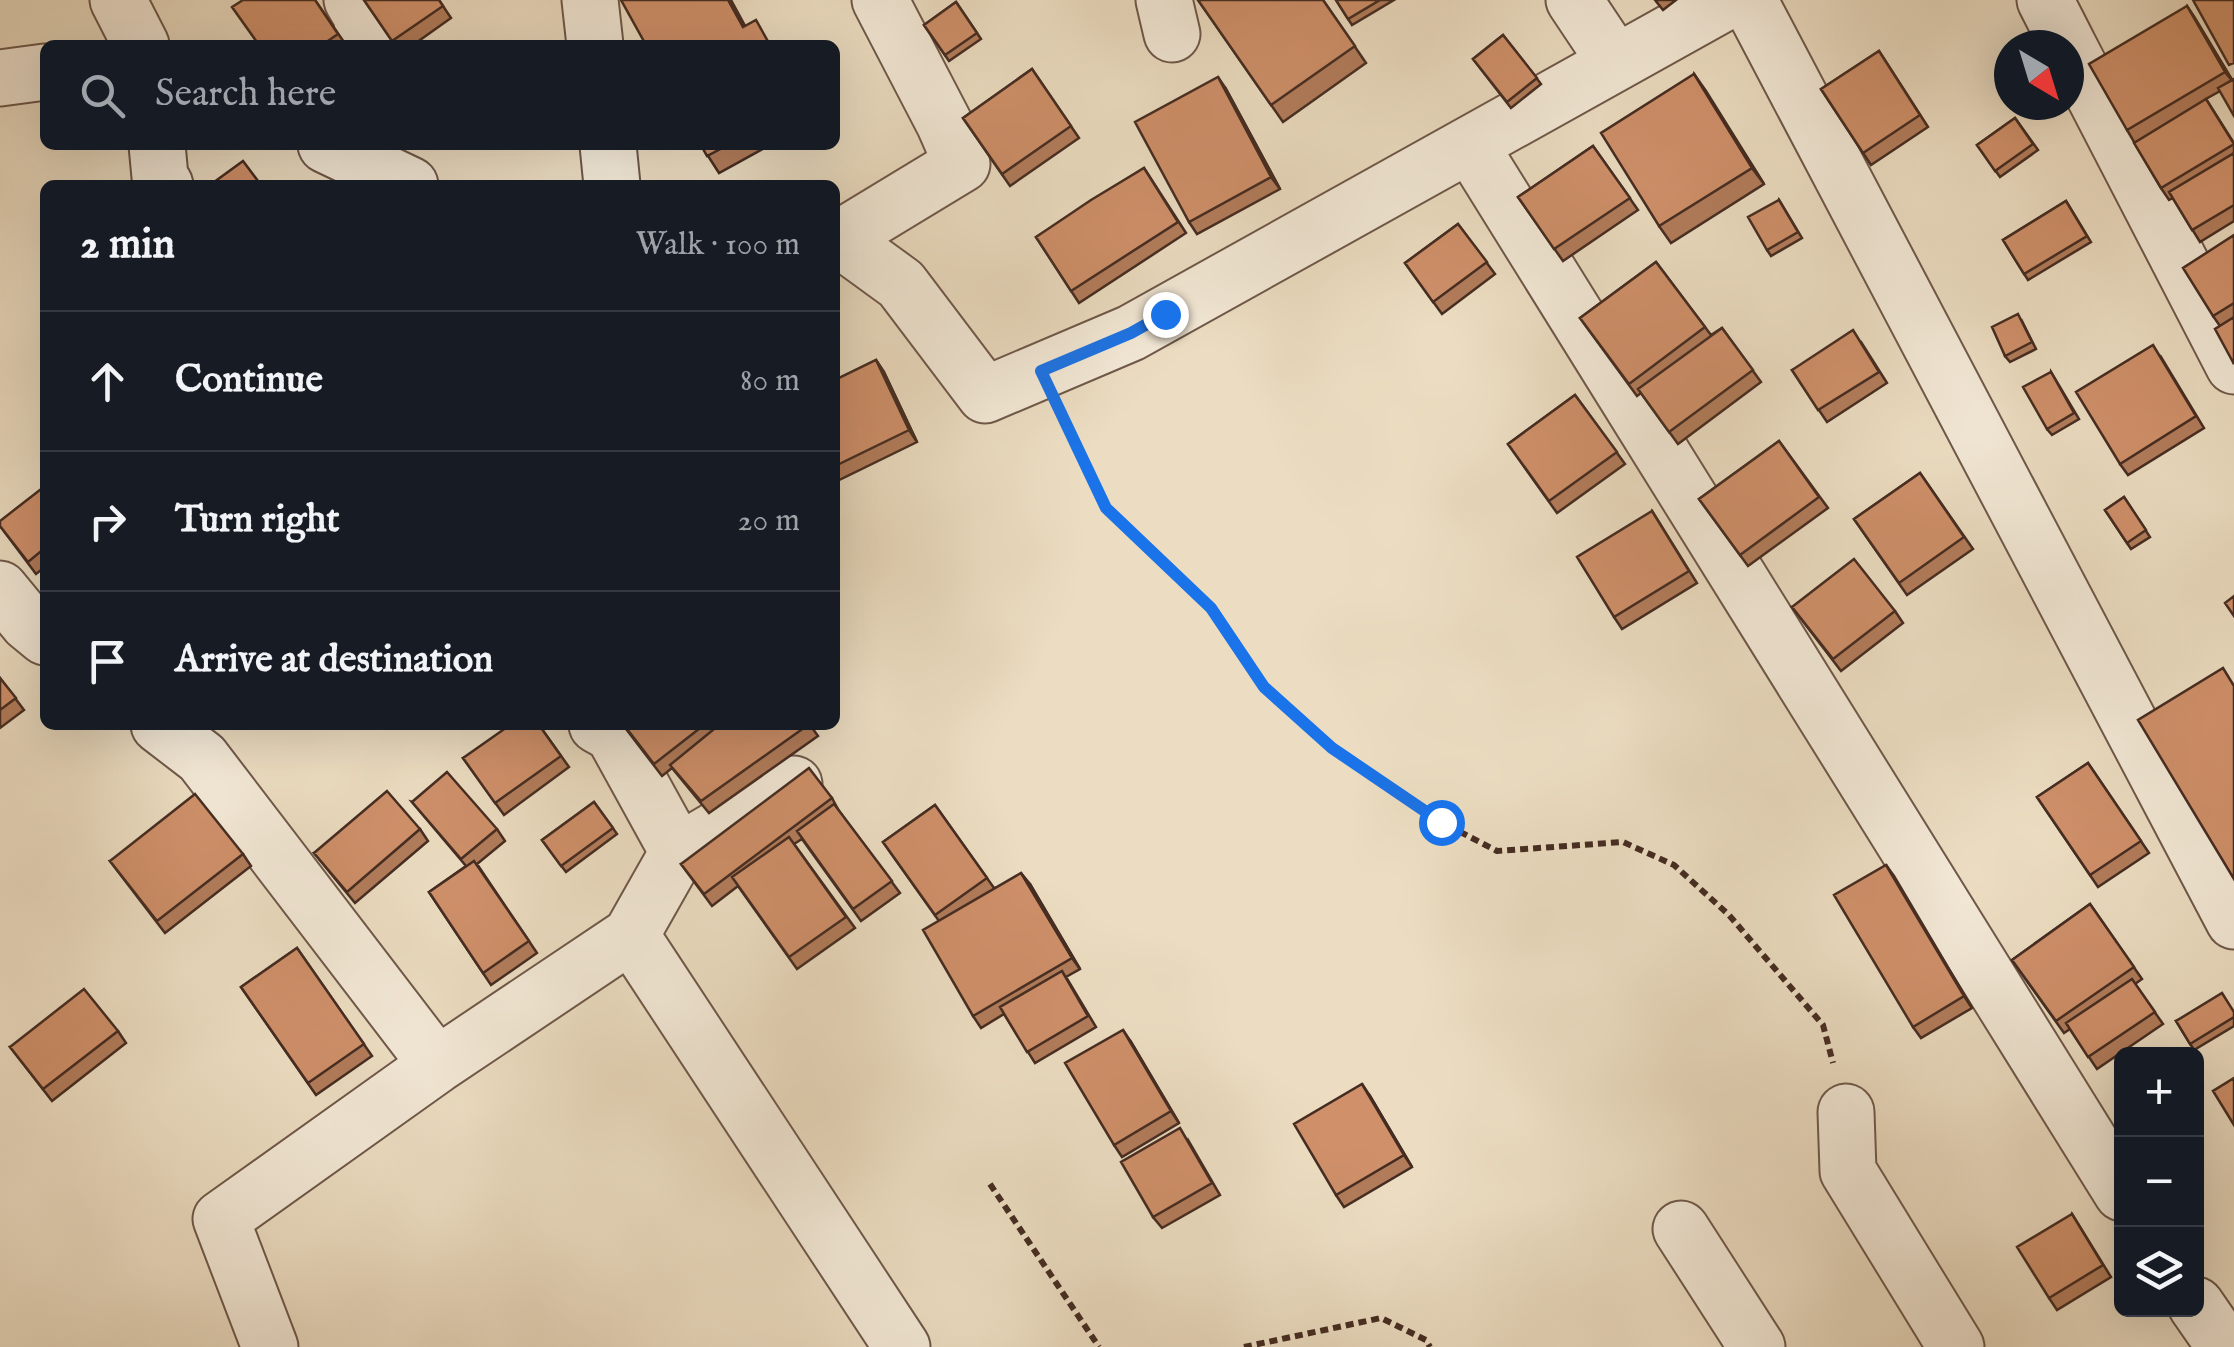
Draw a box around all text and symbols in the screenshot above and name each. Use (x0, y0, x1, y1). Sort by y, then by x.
north arrow (1994, 30, 2084, 120)
search box (40, 40, 840, 150)
icon: search (75, 68, 130, 123)
text: Search here (155, 71, 336, 119)
text: 2 min (80, 219, 175, 272)
text: Walk · 100 m (636, 225, 800, 266)
route end (1143, 292, 1189, 338)
icon: ahead (80, 354, 135, 409)
text: Continue (175, 357, 323, 405)
text: 80 m (740, 361, 800, 402)
icon: right (80, 494, 135, 549)
text: Turn right (175, 497, 339, 545)
text: 20 m (738, 501, 800, 542)
icon: arrive (80, 634, 135, 689)
text: Arrive at destination (175, 637, 493, 685)
route start (1419, 800, 1465, 846)
map controls (2114, 1047, 2204, 1317)
button: + (2114, 1047, 2204, 1137)
button: − (2114, 1137, 2204, 1227)
button: layers (2114, 1227, 2204, 1317)

